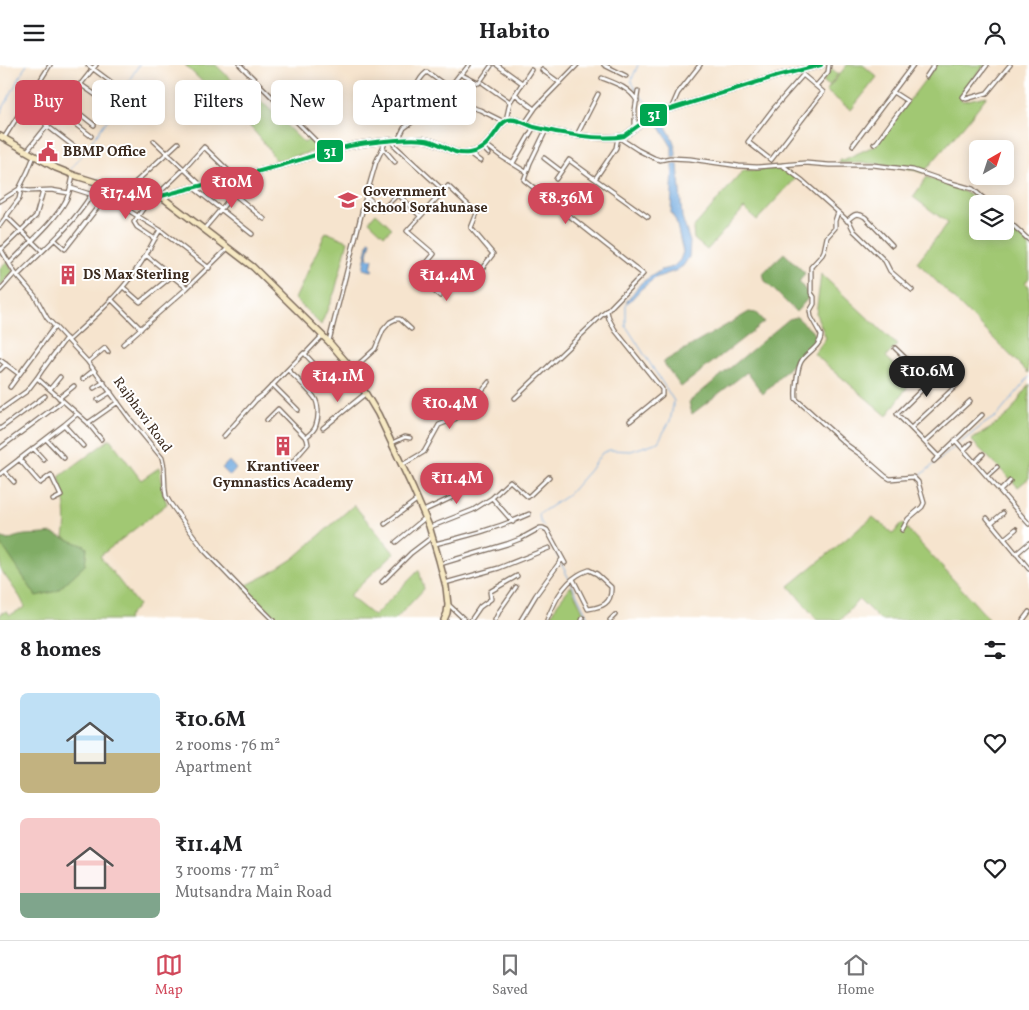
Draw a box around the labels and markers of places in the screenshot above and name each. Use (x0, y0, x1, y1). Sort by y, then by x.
public building icon: BBMP Office (37, 141, 59, 163)
place label: BBMP Office (63, 143, 146, 162)
pin: ₹10M (202, 167, 262, 209)
pin: ₹17.4M (85, 177, 167, 220)
place label: Government School Sorahunase (363, 183, 488, 218)
pin: ₹8.36M (525, 183, 607, 225)
school or university icon: Government School Sorahunase (337, 189, 359, 211)
pin: ₹14.4M (406, 259, 488, 302)
building icon: DS Max Sterling (57, 264, 79, 286)
place label: DS Max Sterling (83, 266, 189, 285)
pin: ₹10.6M (886, 355, 968, 398)
pin: ₹14.1M (297, 361, 379, 403)
pin: ₹10.4M (409, 387, 491, 430)
building icon: Krantiveer Gymnastics Academy (272, 435, 294, 457)
place label: Krantiveer Gymnastics Academy (213, 458, 353, 493)
pin: ₹11.4M (416, 463, 498, 505)

